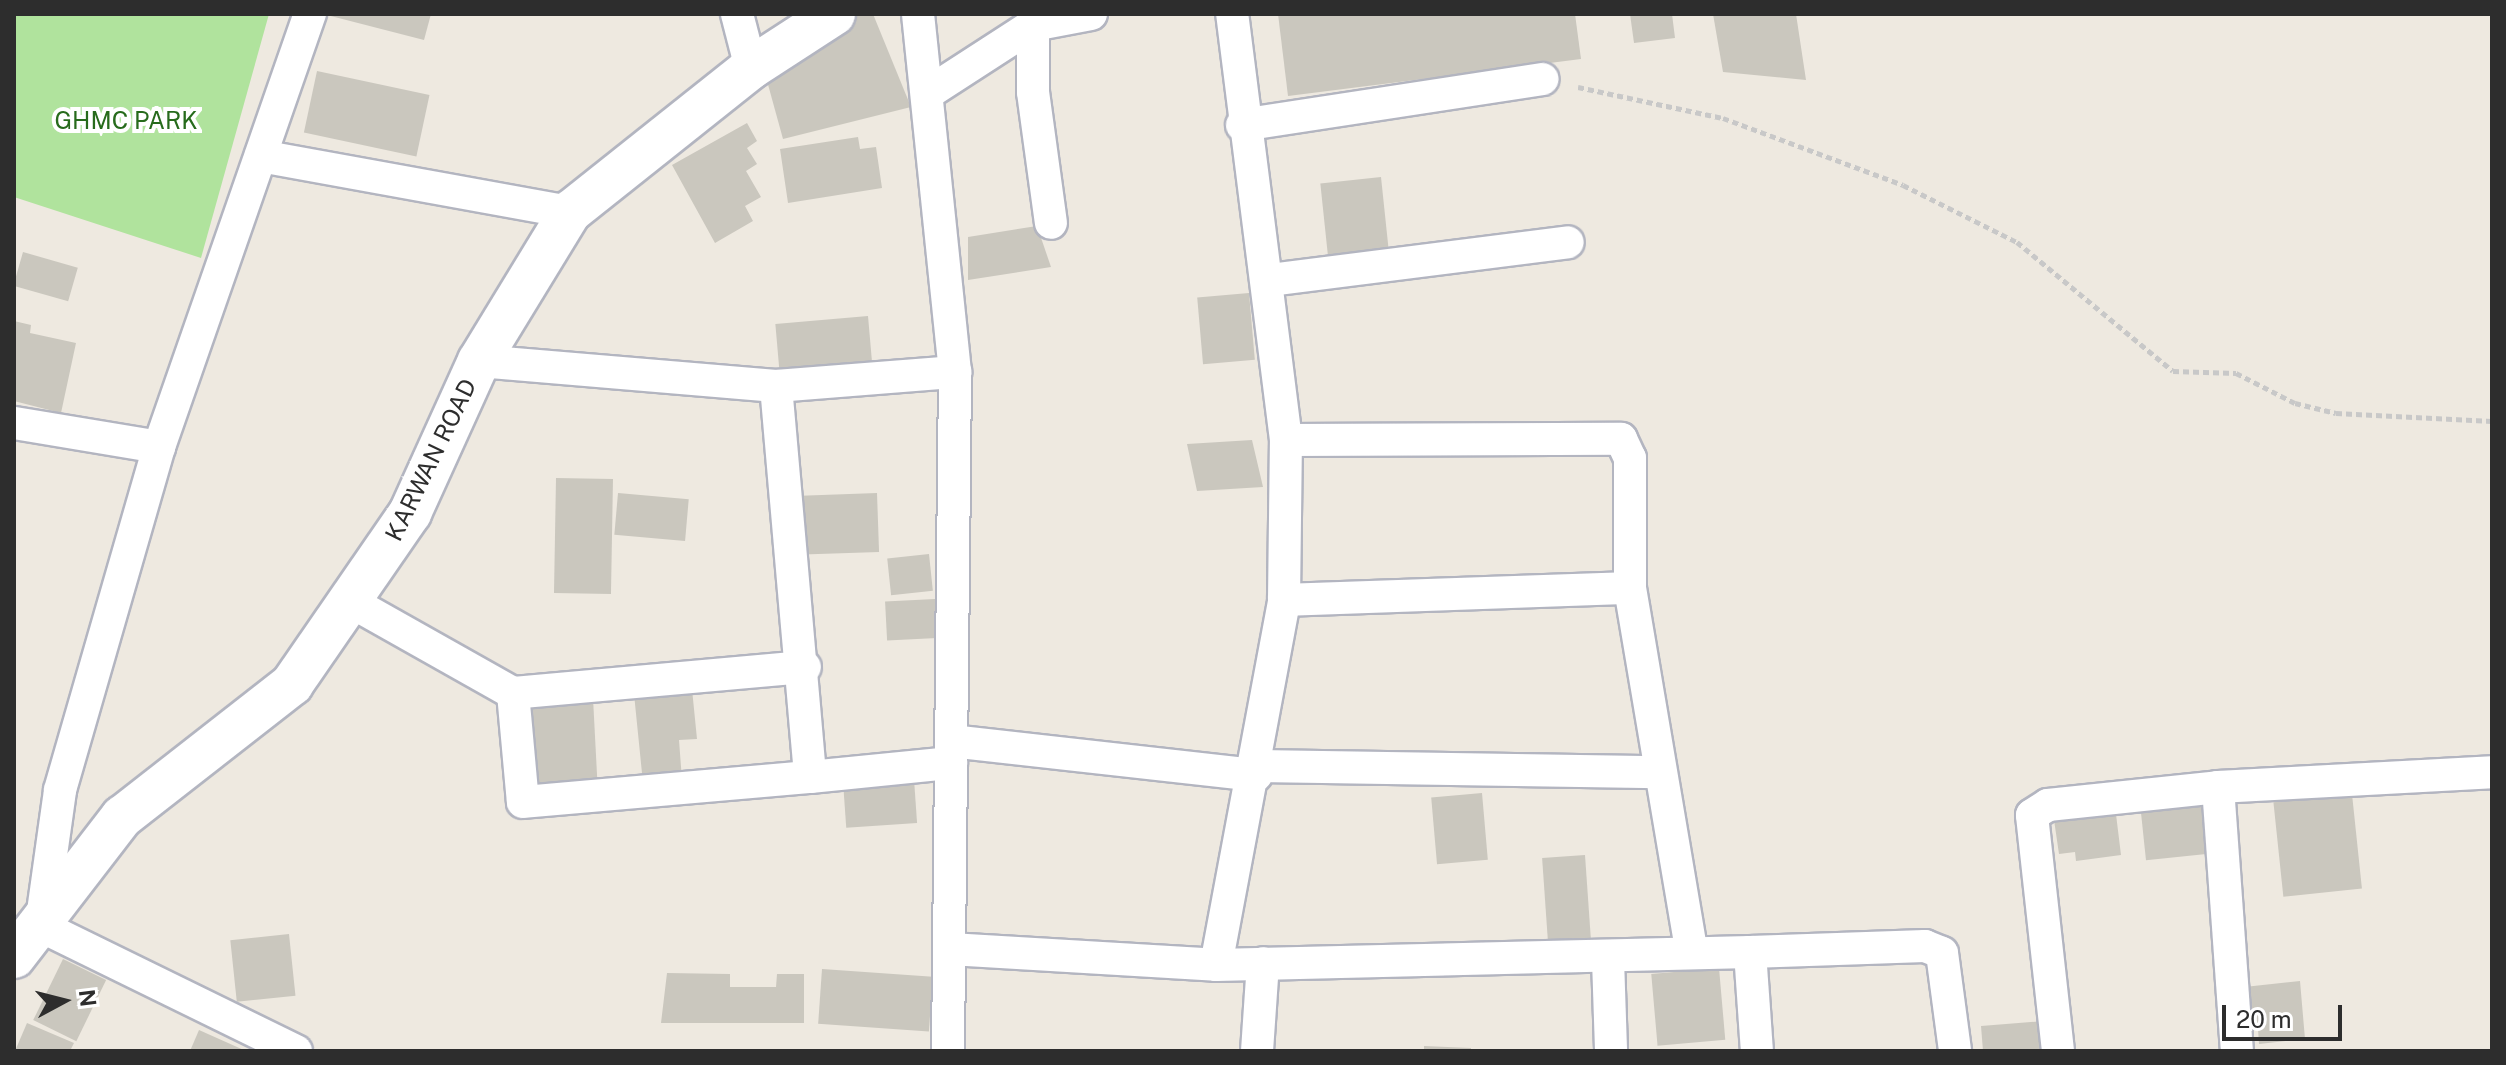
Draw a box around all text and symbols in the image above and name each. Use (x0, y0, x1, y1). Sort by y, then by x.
park label: GHMC PARK (54, 107, 198, 135)
street label: KARWAN ROAD (379, 374, 483, 546)
north arrow (24, 961, 104, 1041)
text: N (74, 988, 102, 1008)
scale bar (2226, 989, 2346, 1039)
text: 20 m (2236, 1005, 2292, 1033)

